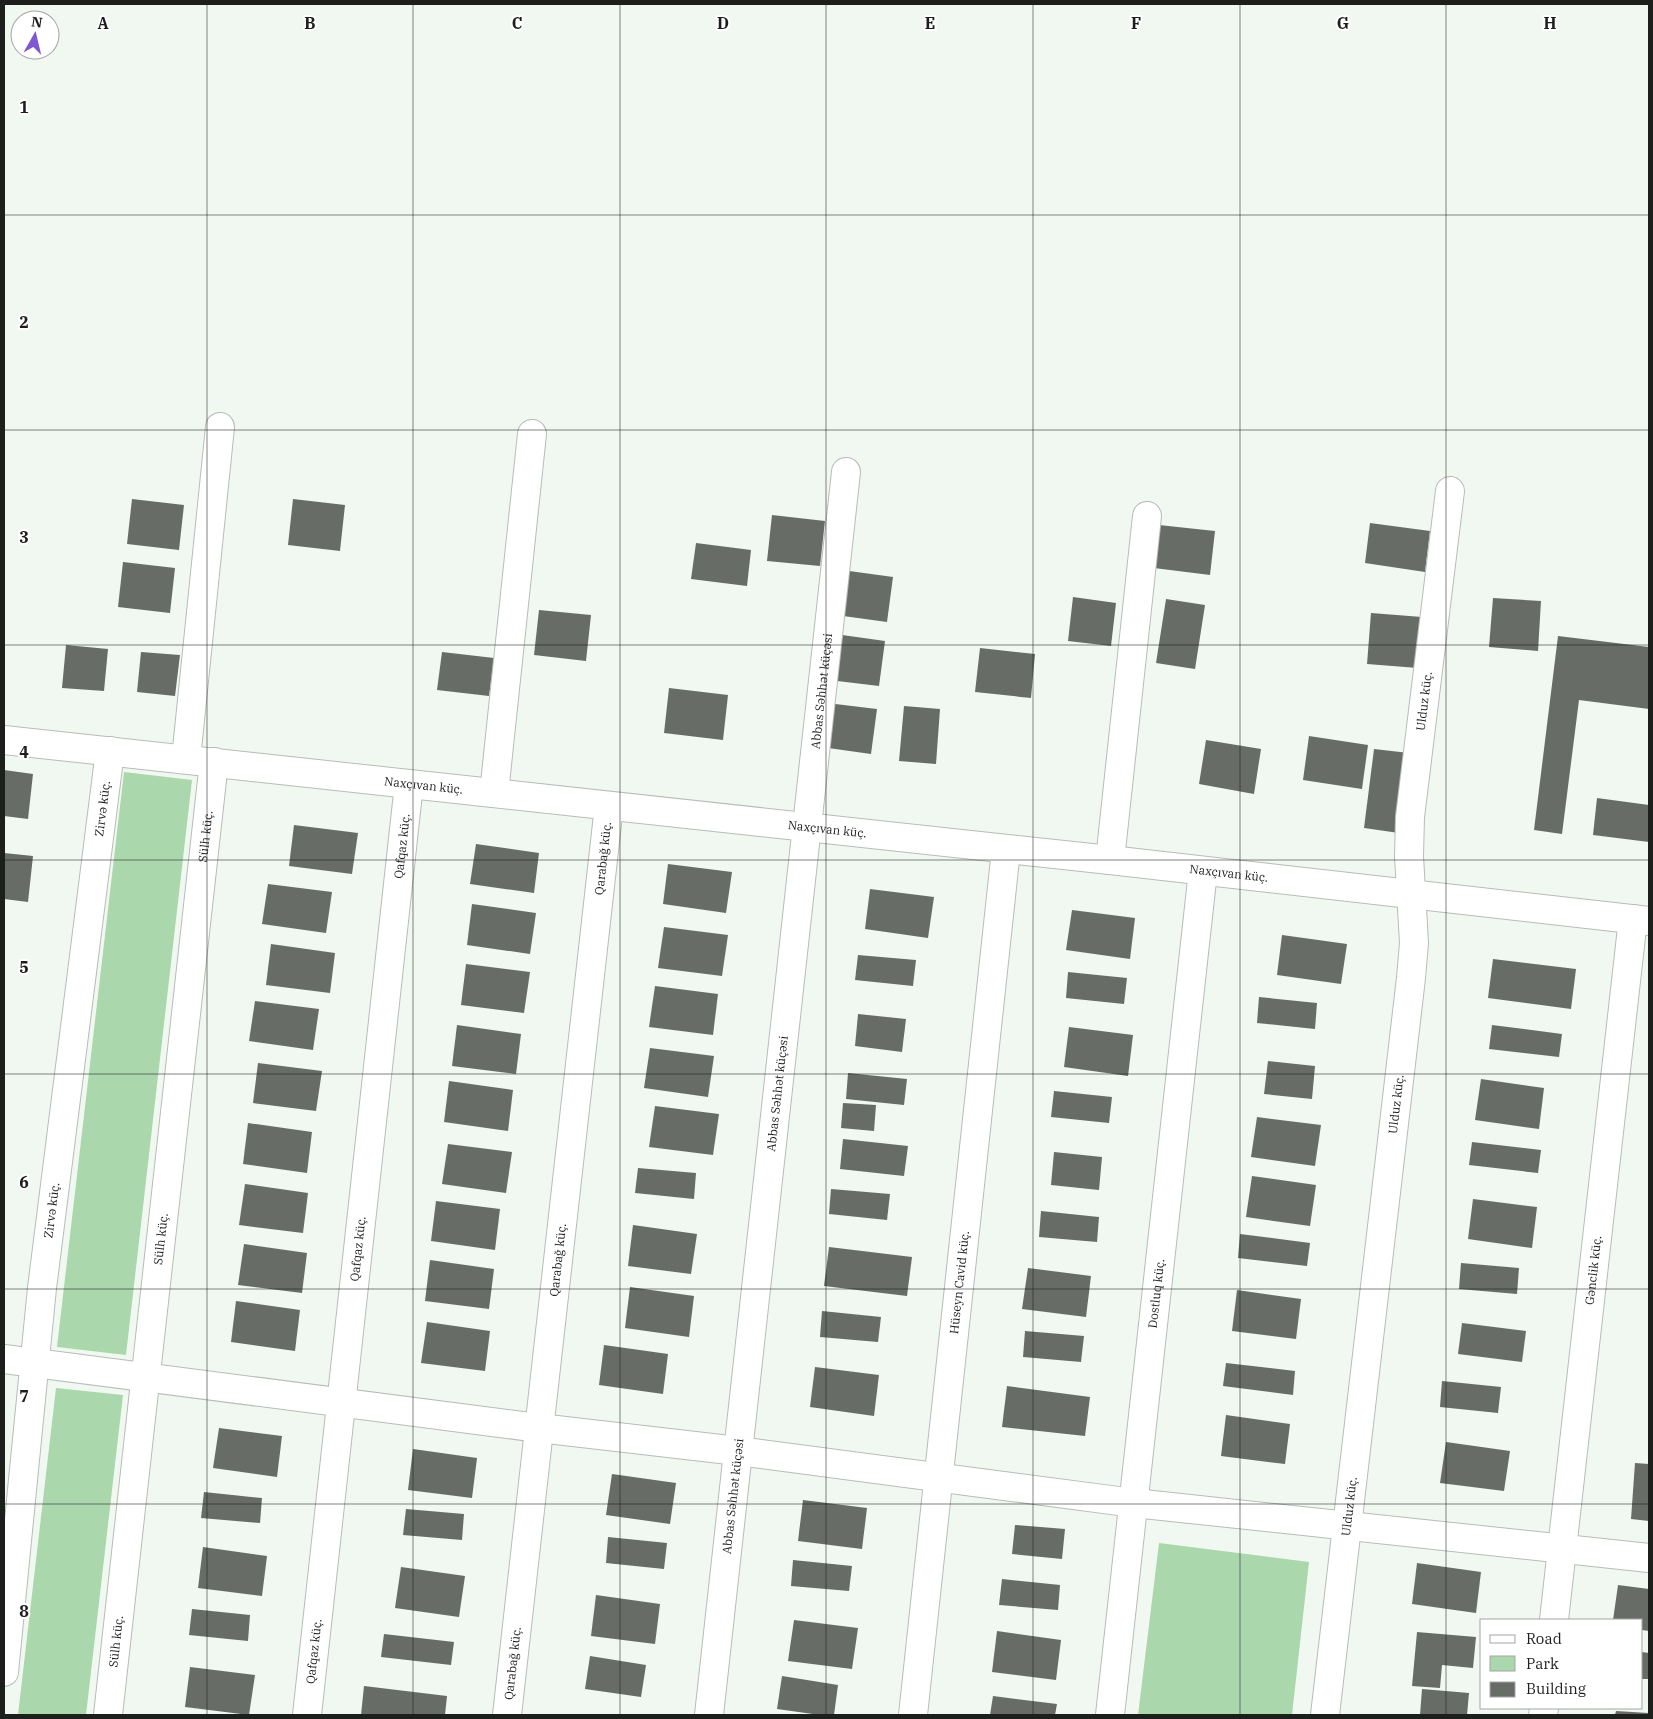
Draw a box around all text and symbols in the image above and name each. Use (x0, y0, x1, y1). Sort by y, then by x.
north arrow (10, 10, 60, 60)
text: N (30, 12, 44, 32)
text: A (97, 13, 109, 33)
text: B (304, 13, 316, 33)
text: C (512, 13, 522, 33)
text: D (717, 13, 729, 33)
text: E (925, 13, 935, 33)
text: F (1131, 13, 1141, 33)
text: G (1337, 13, 1349, 33)
text: H (1544, 13, 1557, 33)
text: 1 (19, 97, 29, 117)
text: 2 (19, 312, 29, 332)
text: 3 (19, 527, 29, 547)
street label: Abbas Səhhət küçəsi (808, 632, 835, 750)
street label: Ulduz küç. (1413, 671, 1435, 732)
text: 4 (19, 742, 29, 762)
street label: Naxçıvan küç. (383, 773, 464, 797)
street label: Zirvə küç. (91, 780, 113, 837)
street label: Sülh küç. (195, 810, 216, 863)
street label: Qafqaz küç. (391, 813, 413, 879)
street label: Naxçıvan küç. (787, 817, 867, 841)
street label: Qarabağ küç. (591, 821, 614, 896)
street label: Naxçıvan küç. (1189, 861, 1269, 885)
text: 5 (19, 957, 29, 977)
street label: Abbas Səhhət küçəsi (763, 1035, 791, 1152)
street label: Ulduz küç. (1385, 1074, 1407, 1135)
text: 6 (19, 1172, 29, 1192)
street label: Zirvə küç. (40, 1182, 62, 1239)
street label: Sülh küç. (150, 1212, 171, 1266)
street label: Qafqaz küç. (347, 1215, 369, 1282)
street label: Qarabağ küç. (546, 1222, 569, 1297)
street label: Hüseyn Cavid küç. (946, 1230, 972, 1335)
street label: Gənclik küç. (1582, 1235, 1604, 1306)
street label: Dostluq küç. (1145, 1258, 1167, 1329)
text: 7 (19, 1386, 29, 1406)
street label: Abbas Səhhət küçəsi (719, 1437, 746, 1555)
street label: Ulduz küç. (1338, 1476, 1360, 1537)
text: 8 (19, 1601, 29, 1621)
street label: Sülh küç. (105, 1615, 126, 1668)
street label: Qafqaz küç. (302, 1618, 324, 1685)
legend (1480, 1619, 1643, 1709)
street label: Qarabağ küç. (501, 1626, 524, 1701)
text: Road (1526, 1629, 1562, 1648)
text: Park (1526, 1654, 1559, 1673)
text: Building (1526, 1679, 1586, 1698)

